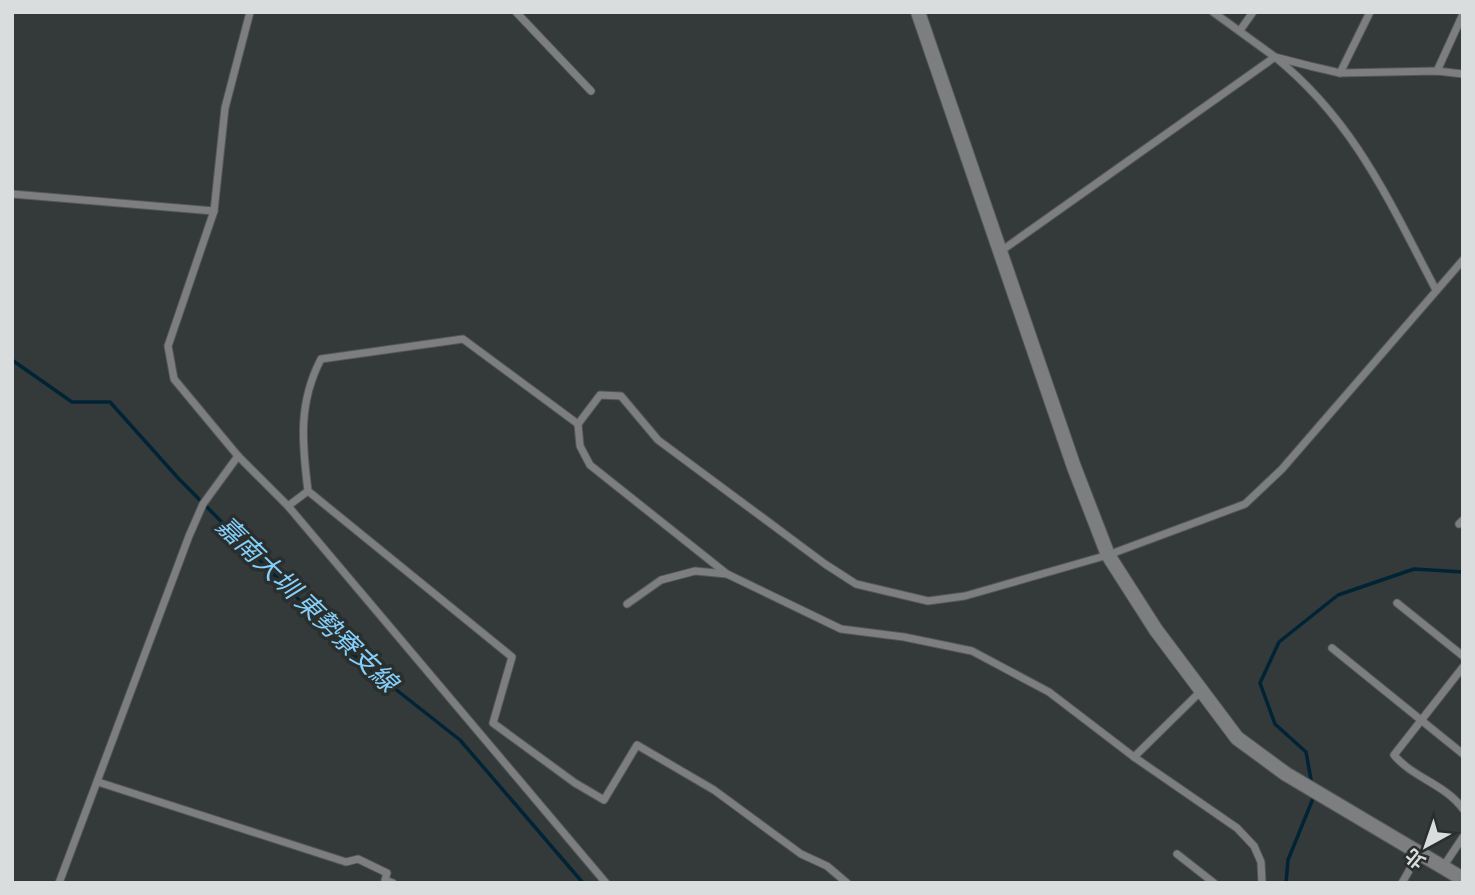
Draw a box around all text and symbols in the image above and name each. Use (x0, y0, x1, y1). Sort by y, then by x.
water label: 嘉南大圳 東勢寮支線 (209, 505, 410, 701)
north arrow (1391, 811, 1461, 881)
text: 北 (1398, 843, 1431, 877)

